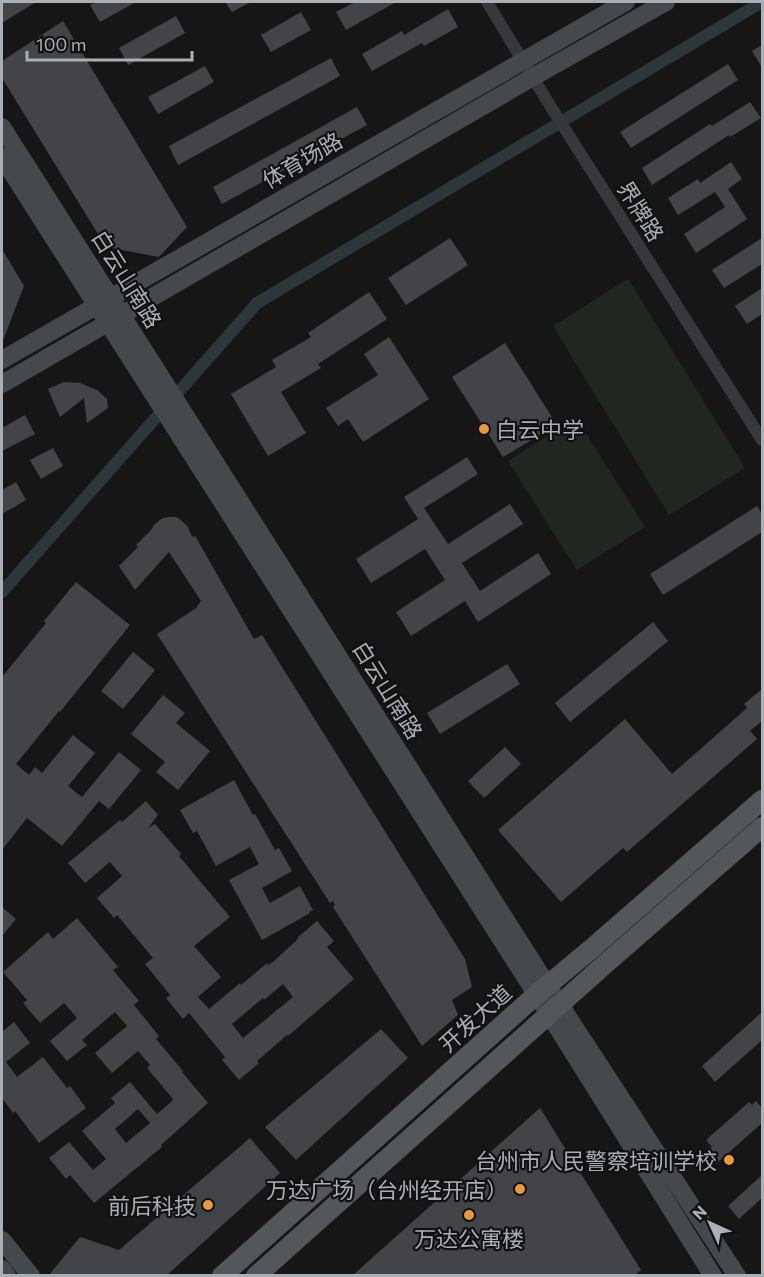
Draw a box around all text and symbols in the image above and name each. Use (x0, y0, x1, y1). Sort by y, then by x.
scale bar (27, 24, 192, 62)
text: 100 m (36, 33, 86, 55)
street label: 体育场路 (257, 126, 347, 194)
street label: 界牌路 (612, 176, 670, 246)
street label: 白云山南路 (86, 225, 168, 333)
place label: 白云中学 (496, 416, 584, 443)
marker: 白云中学 (477, 422, 491, 436)
street label: 白云山南路 (347, 636, 429, 744)
street label: 开发大道 (433, 979, 517, 1057)
place label: 台州市人民警察培训学校 (475, 1147, 717, 1174)
marker: 台州市人民警察培训学校 (722, 1153, 736, 1167)
place label: 万达广场（台州经开店） (266, 1176, 508, 1203)
marker: 万达广场（台州经开店） (513, 1182, 527, 1196)
place label: 前后科技 (108, 1192, 196, 1219)
north arrow (680, 1193, 740, 1253)
marker: 前后科技 (201, 1198, 215, 1212)
text: N (688, 1201, 710, 1223)
marker: 万达公寓楼 (462, 1208, 476, 1222)
place label: 万达公寓楼 (414, 1225, 524, 1252)

